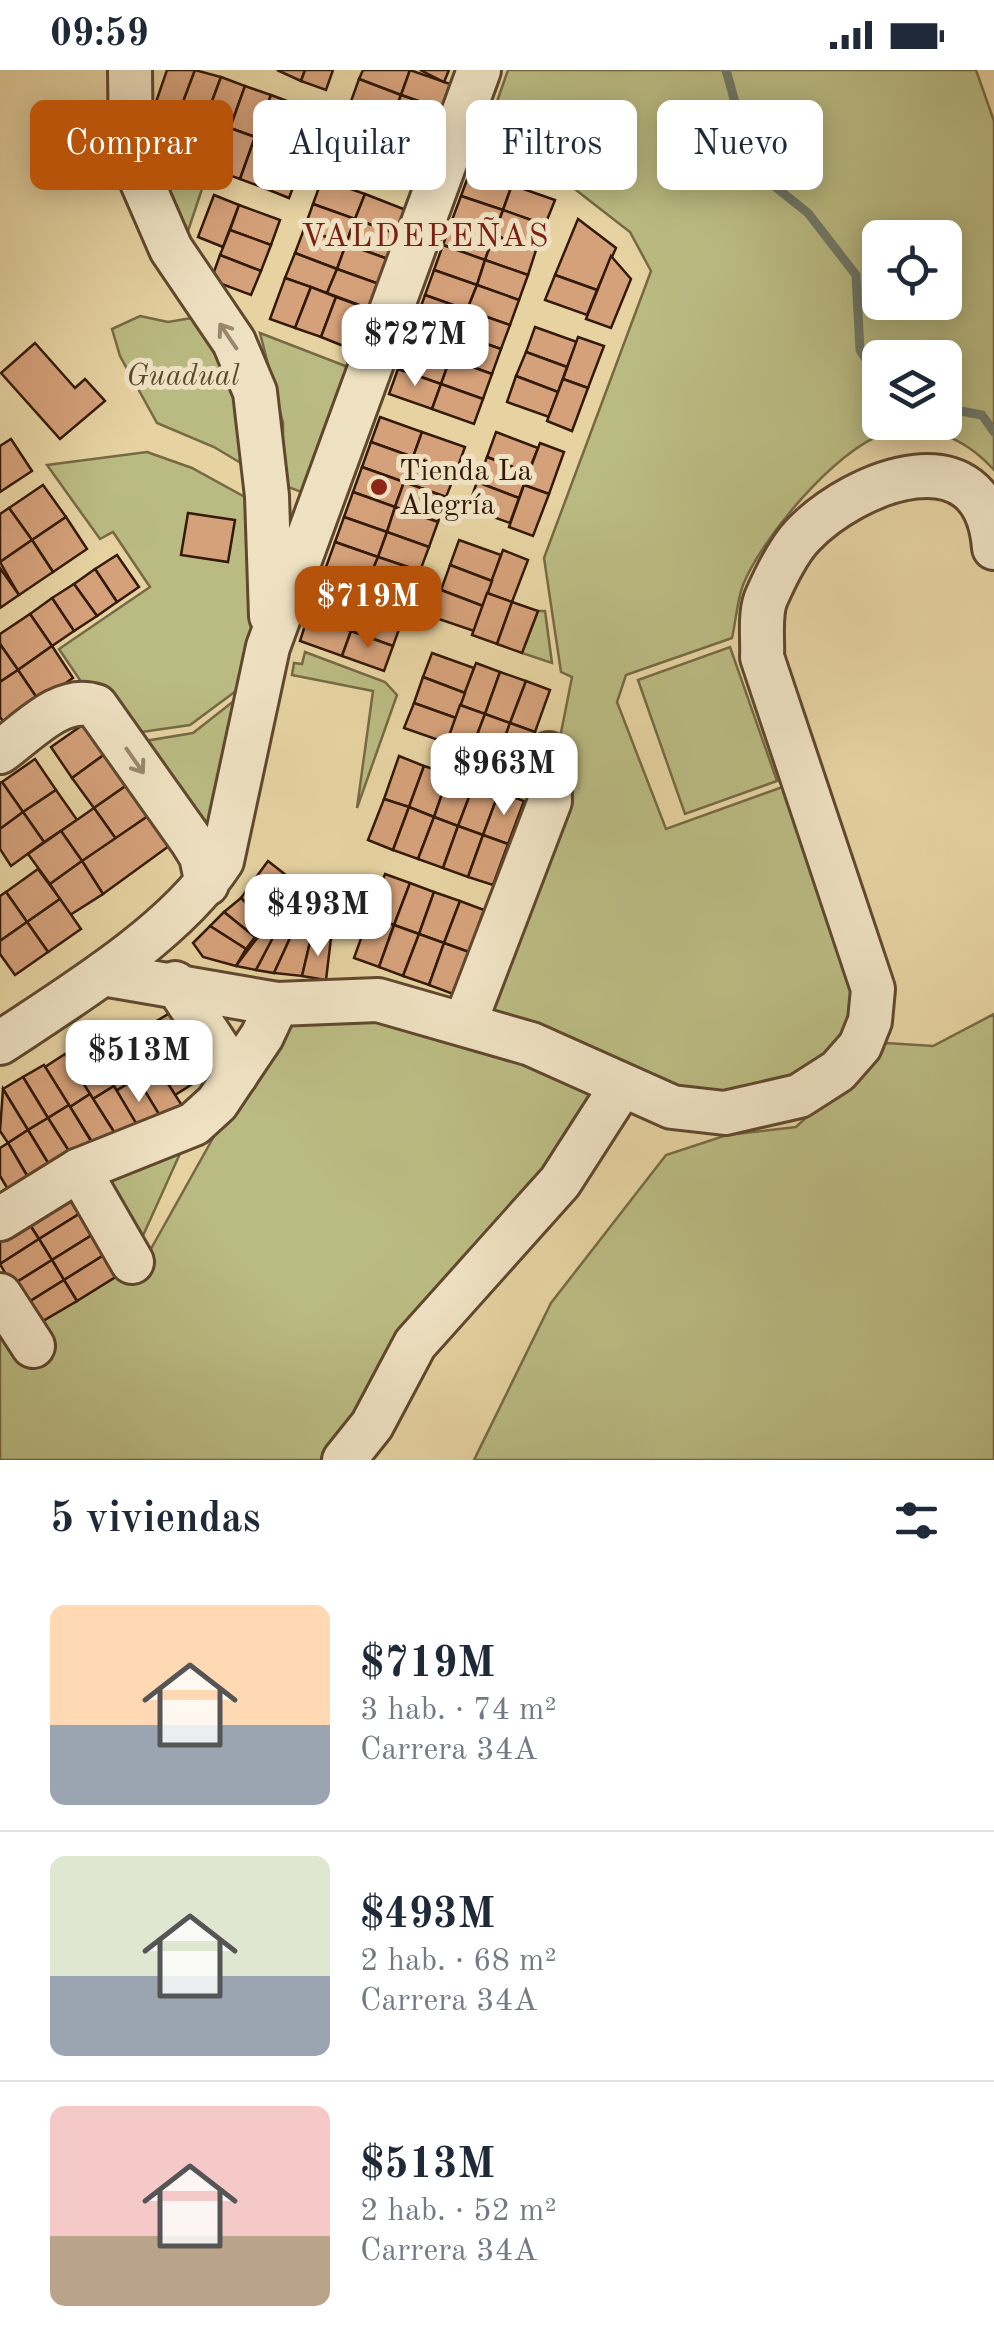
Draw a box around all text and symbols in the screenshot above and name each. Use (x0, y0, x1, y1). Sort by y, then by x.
text: 09:59 (50, 16, 149, 54)
chip: Comprar (30, 100, 233, 190)
chip: Alquilar (253, 100, 446, 190)
chip: Filtros (466, 100, 637, 190)
chip: Nuevo (657, 100, 823, 190)
district label: VALDEPEÑAS (301, 216, 551, 254)
map controls (862, 220, 962, 440)
button: locate (862, 220, 962, 320)
pin: $727M (345, 304, 485, 389)
text: $727M (364, 320, 466, 352)
one-way arrow (218, 322, 239, 350)
button: layers (862, 340, 962, 440)
park label: Guadual (126, 362, 240, 392)
place label: Tienda La Alegría (399, 457, 532, 521)
marker: Tienda La Alegría (368, 476, 390, 498)
pin: $719M (298, 566, 438, 651)
text: $719M (317, 582, 419, 614)
pin: $963M (434, 733, 574, 818)
one-way arrow (124, 747, 145, 775)
text: $963M (453, 749, 555, 781)
pin: $493M (248, 874, 388, 959)
text: $493M (267, 890, 369, 922)
pin: $513M (69, 1020, 209, 1105)
text: $513M (88, 1036, 190, 1068)
icon: filters (889, 1493, 944, 1548)
text: 5 viviendas (50, 1499, 261, 1541)
text: $719M (360, 1644, 495, 1686)
icon: home (130, 1645, 250, 1765)
text: 3 hab. · 74 m² (360, 1695, 557, 1727)
text: Carrera 34A (360, 1735, 538, 1767)
text: $493M (360, 1895, 495, 1937)
icon: home (130, 1896, 250, 2016)
text: 2 hab. · 68 m² (360, 1946, 557, 1978)
text: Carrera 34A (360, 1986, 538, 2018)
text: $513M (360, 2145, 495, 2187)
icon: home (130, 2146, 250, 2266)
text: 2 hab. · 52 m² (360, 2196, 557, 2228)
text: Carrera 34A (360, 2236, 538, 2268)

